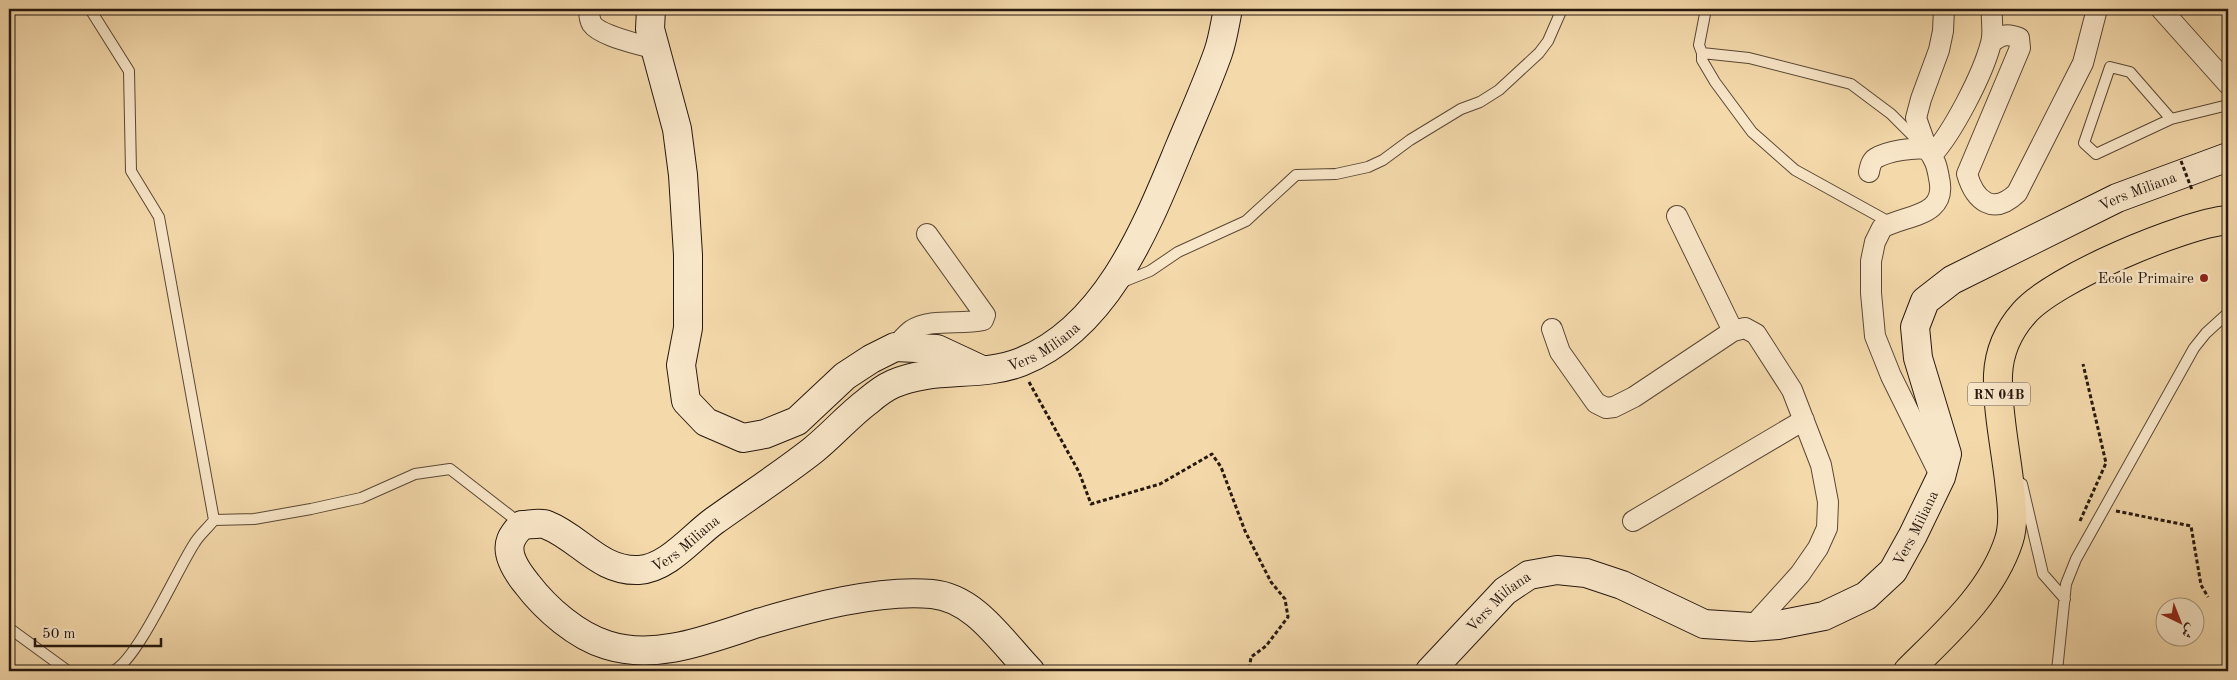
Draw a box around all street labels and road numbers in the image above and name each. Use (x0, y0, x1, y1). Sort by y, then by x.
street label: Vers Miliana (2097, 171, 2179, 215)
street label: Vers Miliana (1006, 320, 1084, 375)
road number: RN 04B (1968, 382, 2030, 406)
street label: Vers Miliana (1892, 488, 1942, 568)
street label: Vers Miliana (650, 513, 723, 575)
street label: Vers Miliana (1465, 570, 1535, 635)

